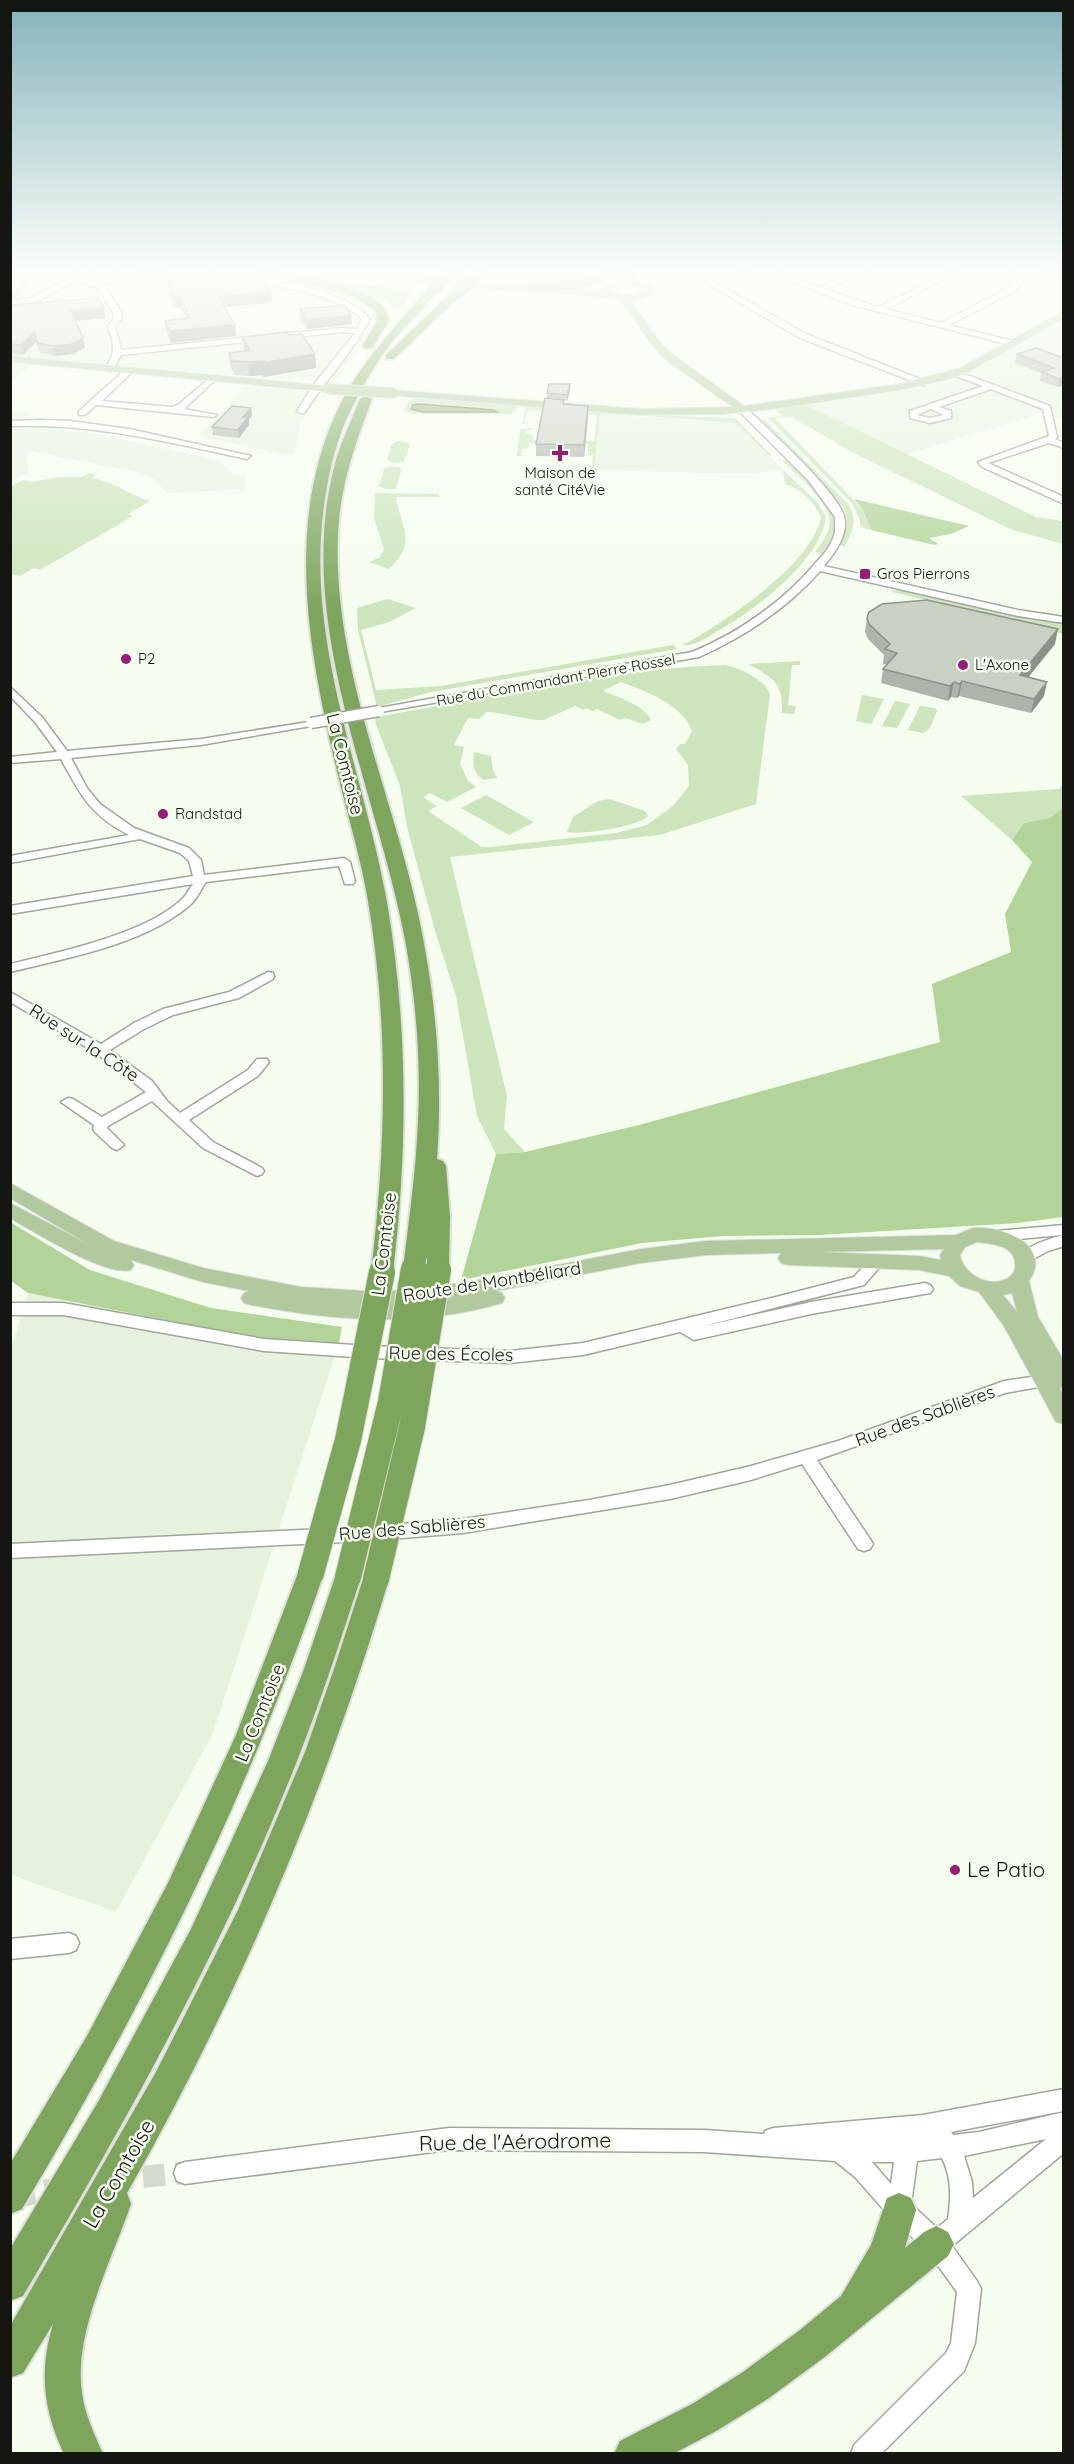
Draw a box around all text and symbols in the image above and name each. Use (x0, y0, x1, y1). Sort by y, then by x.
marker: Maison de santé CitéVie (551, 444, 569, 462)
place label: Maison de santé CitéVie (515, 463, 605, 499)
place label: Gros Pierrons (877, 564, 970, 583)
marker: Gros Pierrons (858, 567, 872, 581)
place label: P2 (138, 649, 155, 668)
street label: Rue du Commandant Pierre Rossel (435, 649, 677, 710)
marker: P2 (119, 652, 133, 666)
place label: L'Axone (975, 655, 1029, 674)
marker: L'Axone (956, 658, 970, 672)
street label: La Comtoise (322, 711, 369, 817)
place label: Randstad (175, 804, 242, 823)
marker: Randstad (156, 807, 170, 821)
street label: Rue sur la Côte (25, 998, 144, 1087)
street label: La Comtoise (366, 1191, 401, 1297)
street label: Route de Montbéliard (401, 1256, 583, 1307)
street label: Rue des Écoles (388, 1341, 514, 1366)
street label: Rue des Sablières (852, 1380, 998, 1451)
street label: Rue des Sablières (338, 1510, 486, 1545)
street label: La Comtoise (229, 1660, 290, 1765)
place label: Le Patio (967, 1856, 1045, 1882)
marker: Le Patio (948, 1863, 962, 1877)
street label: La Comtoise (77, 2115, 160, 2232)
street label: Rue de l'Aérodrome (419, 2126, 611, 2156)

